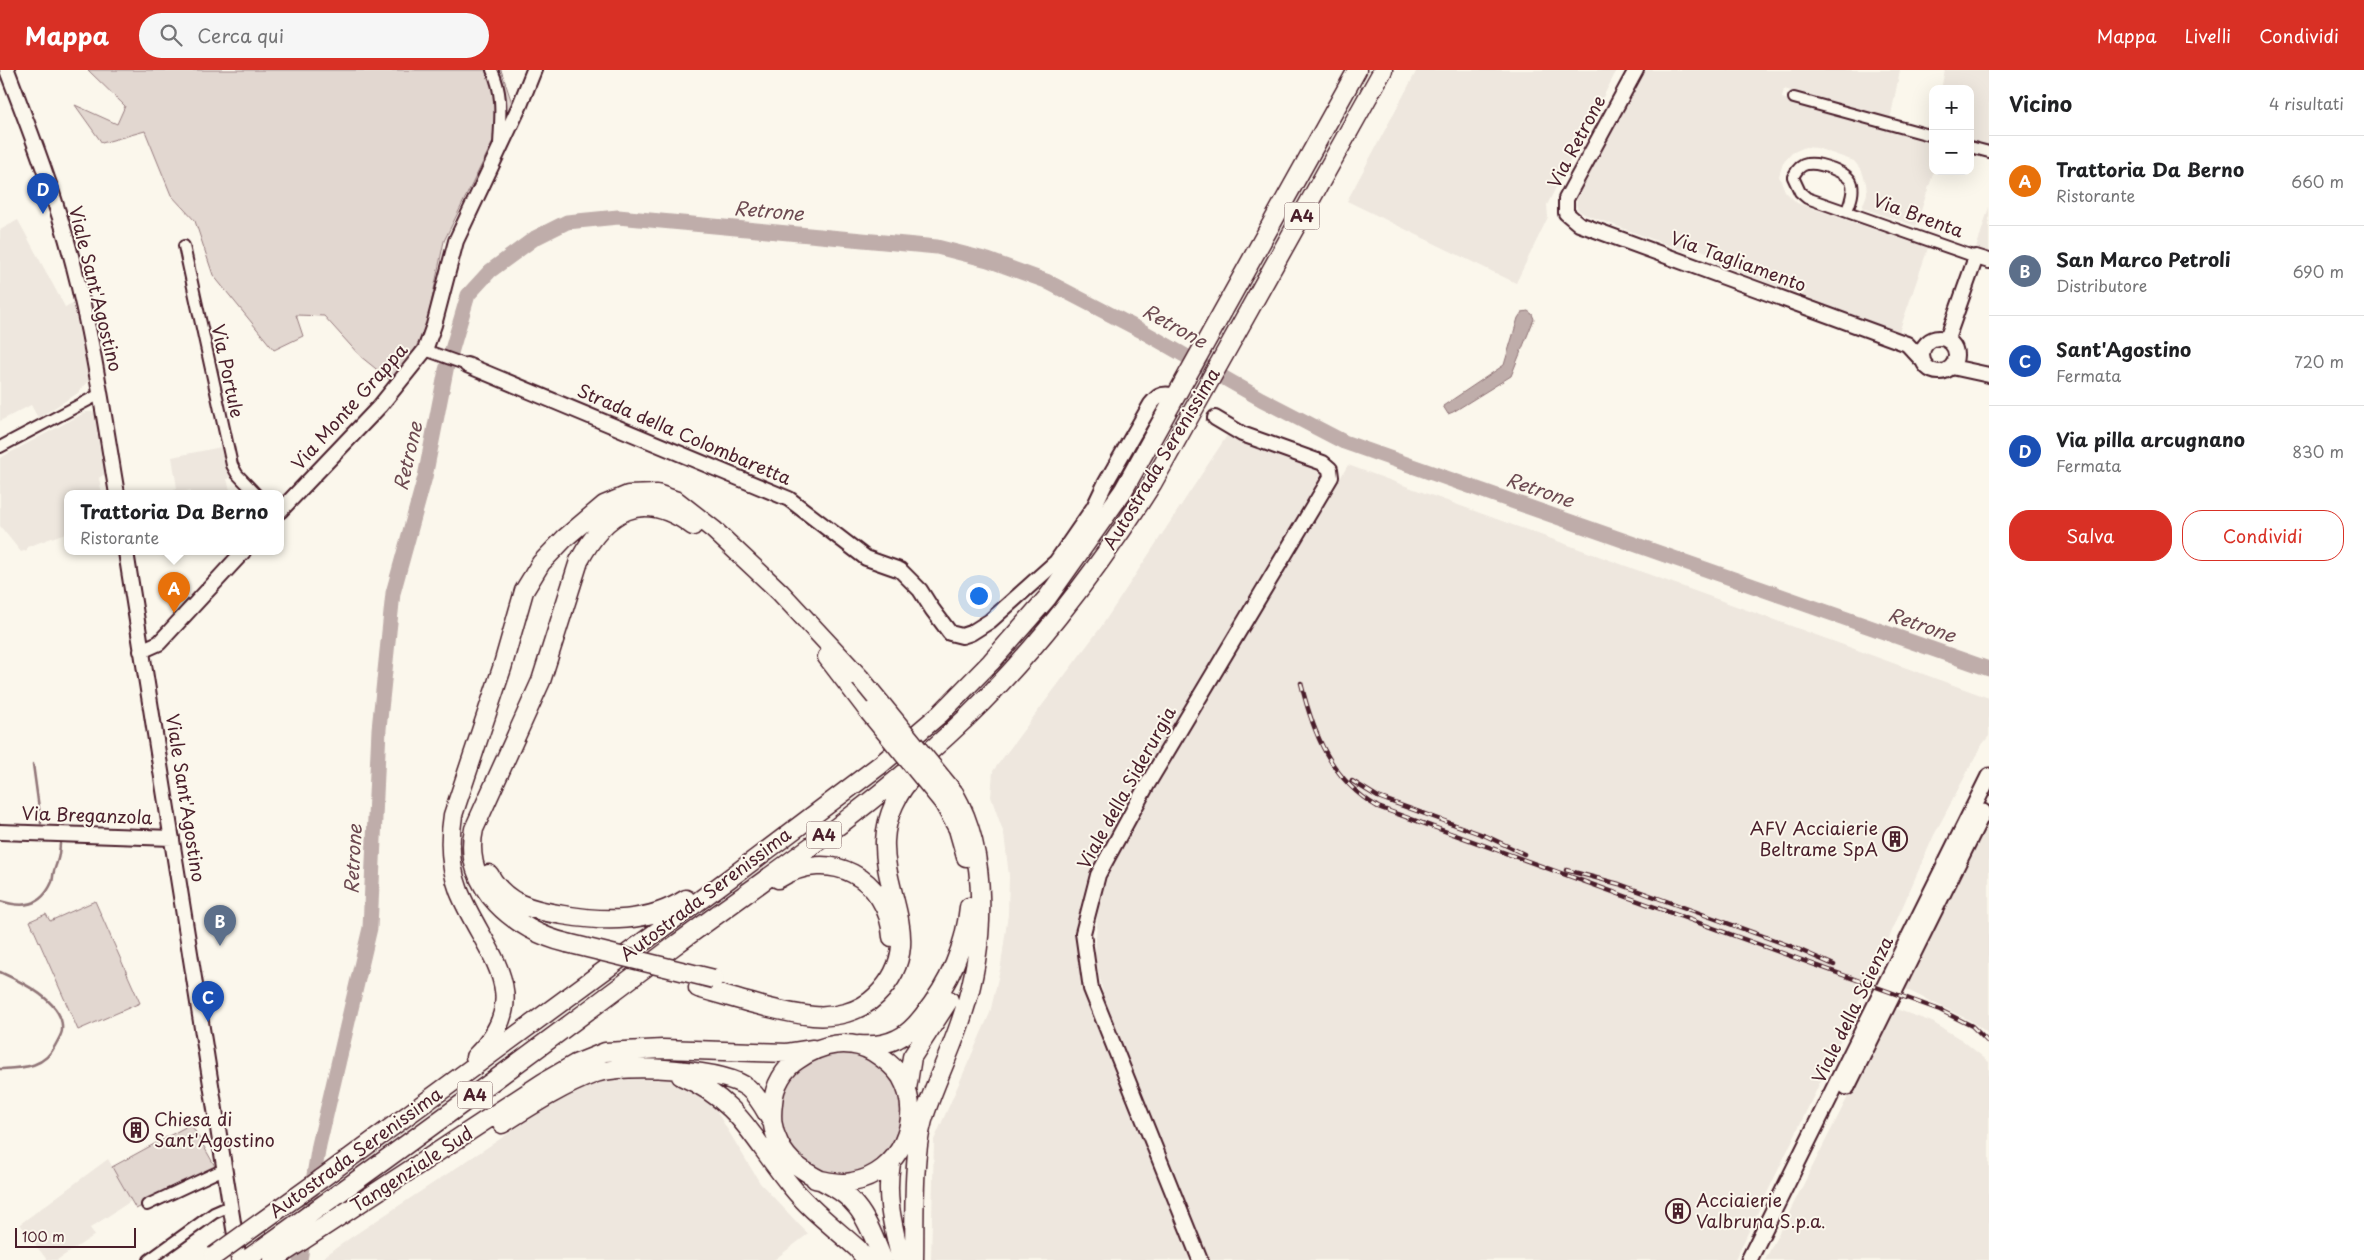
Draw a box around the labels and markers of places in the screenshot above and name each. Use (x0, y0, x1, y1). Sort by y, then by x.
pin: D (27, 173, 59, 214)
pin: A (158, 572, 190, 613)
place label: AFV Acciaierie Beltrame SpA (1750, 814, 1878, 862)
building icon: AFV Acciaierie Beltrame SpA (1882, 826, 1908, 852)
pin: B (204, 905, 236, 946)
pin: C (192, 981, 224, 1022)
place label: Chiesa di Sant'Agostino (154, 1105, 275, 1153)
building icon: Chiesa di Sant'Agostino (123, 1117, 149, 1143)
place label: Acciaierie Valbruna S.p.a. (1696, 1186, 1826, 1234)
building icon: Acciaierie Valbruna S.p.a. (1665, 1198, 1691, 1224)

